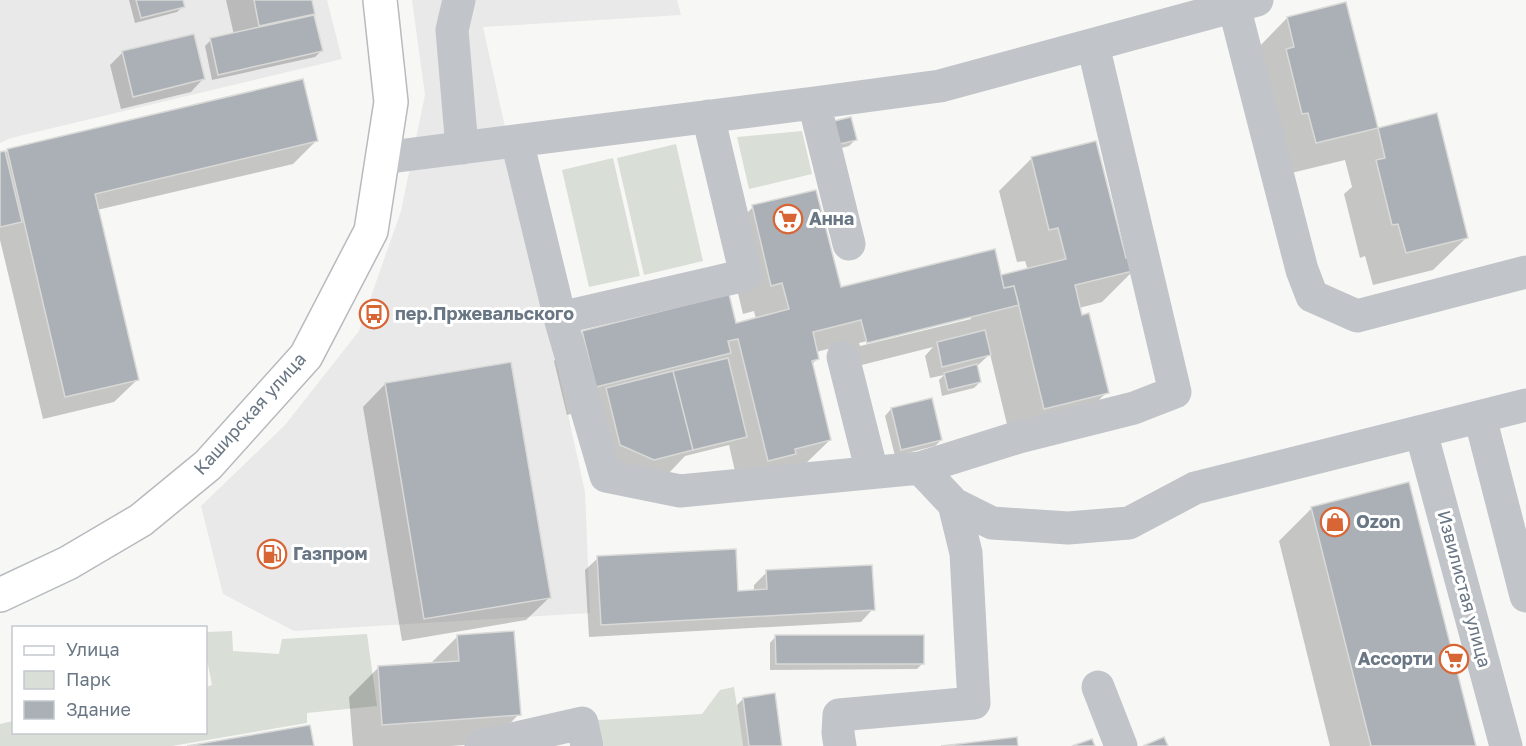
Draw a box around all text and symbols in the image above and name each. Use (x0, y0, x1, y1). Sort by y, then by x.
supermarket icon: Анна (772, 203, 804, 235)
place label: Анна (809, 207, 854, 229)
bus stop icon: пер.Пржевальского (358, 298, 390, 330)
place label: пер.Пржевальского (395, 302, 574, 324)
street label: Каширская улица (189, 348, 310, 479)
shop icon: Ozon (1319, 506, 1351, 538)
street label: Извилистая улица (1433, 508, 1497, 670)
place label: Ozon (1356, 510, 1401, 532)
fuel station icon: Газпром (256, 538, 288, 570)
place label: Газпром (293, 542, 368, 564)
legend (12, 626, 207, 734)
text: Улица (66, 638, 120, 660)
supermarket icon: Ассорти (1438, 643, 1470, 675)
place label: Ассорти (1358, 647, 1433, 669)
text: Парк (66, 668, 111, 690)
text: Здание (66, 698, 131, 720)

